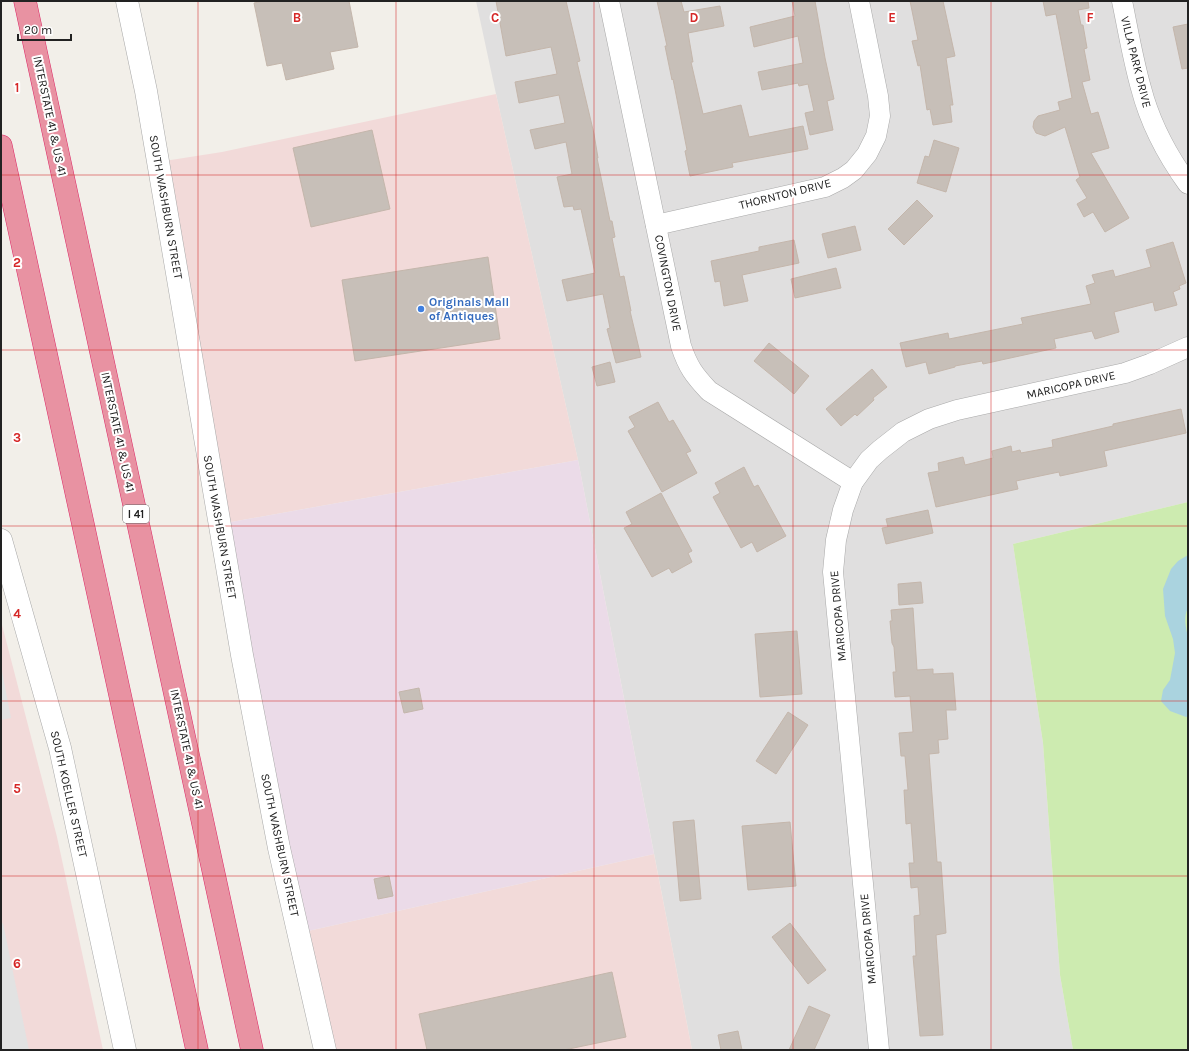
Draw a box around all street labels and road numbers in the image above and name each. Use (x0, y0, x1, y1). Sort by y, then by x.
street label: VILLA PARK DRIVE (1118, 15, 1154, 109)
street label: INTERSTATE 41 & US 41 (30, 55, 70, 177)
street label: SOUTH WASHBURN STREET (146, 134, 186, 280)
street label: THORNTON DRIVE (738, 176, 832, 212)
street label: COVINGTON DRIVE (652, 234, 684, 332)
street label: MARICOPA DRIVE (1025, 368, 1117, 402)
street label: INTERSTATE 41 & US 41 (98, 371, 138, 493)
street label: SOUTH WASHBURN STREET (200, 454, 240, 600)
road number: I 41 (123, 505, 149, 523)
street label: MARICOPA DRIVE (827, 570, 849, 662)
street label: INTERSTATE 41 & US 41 (167, 688, 207, 810)
street label: SOUTH KOELLER STREET (48, 729, 90, 859)
street label: SOUTH WASHBURN STREET (258, 772, 302, 918)
street label: MARICOPA DRIVE (857, 893, 879, 985)

